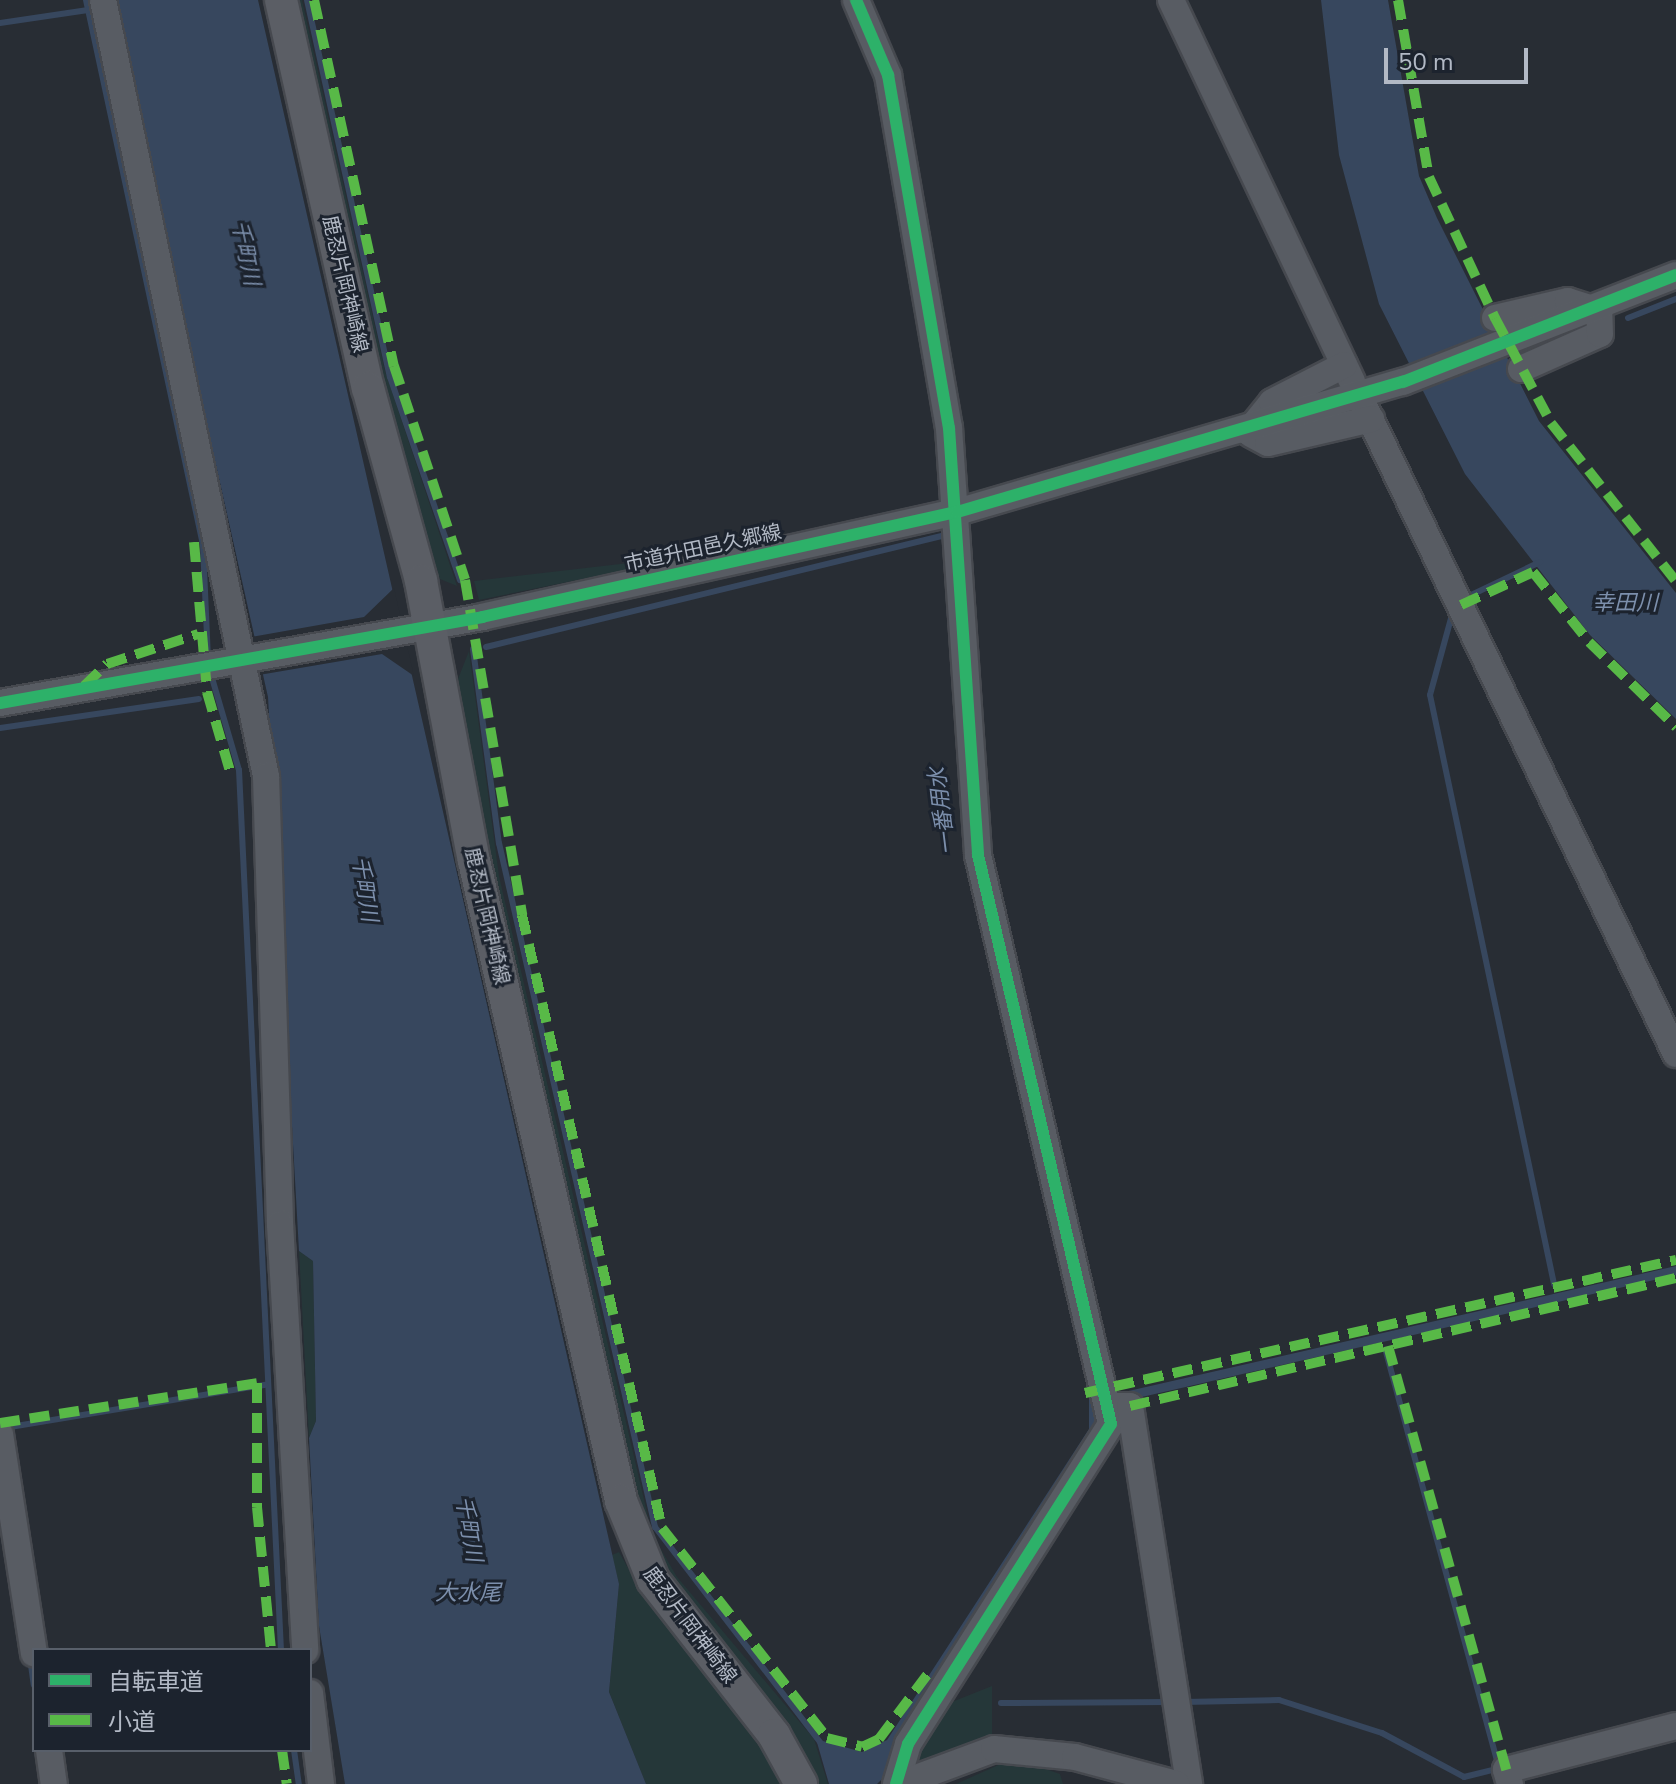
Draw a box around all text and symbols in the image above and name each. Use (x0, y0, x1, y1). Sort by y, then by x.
scale bar (1388, 32, 1532, 82)
text: 50 m (1398, 46, 1454, 78)
street label: 鹿忍片岡神崎線 (318, 213, 372, 355)
water label: 千町川 (225, 218, 265, 288)
street label: 市道升田邑久郷線 (622, 520, 784, 576)
water label: 幸田川 (1592, 591, 1658, 617)
water label: 一番用水 (925, 766, 961, 856)
street label: 鹿忍片岡神崎線 (460, 845, 514, 987)
water label: 千町川 (346, 854, 382, 924)
water label: 千町川 (449, 1494, 487, 1564)
street label: 鹿忍片岡神崎線 (638, 1562, 742, 1688)
water label: 大水尾 (435, 1581, 501, 1607)
legend (32, 1648, 312, 1752)
text: 自転車道 (108, 1666, 204, 1698)
text: 小道 (108, 1706, 156, 1738)

